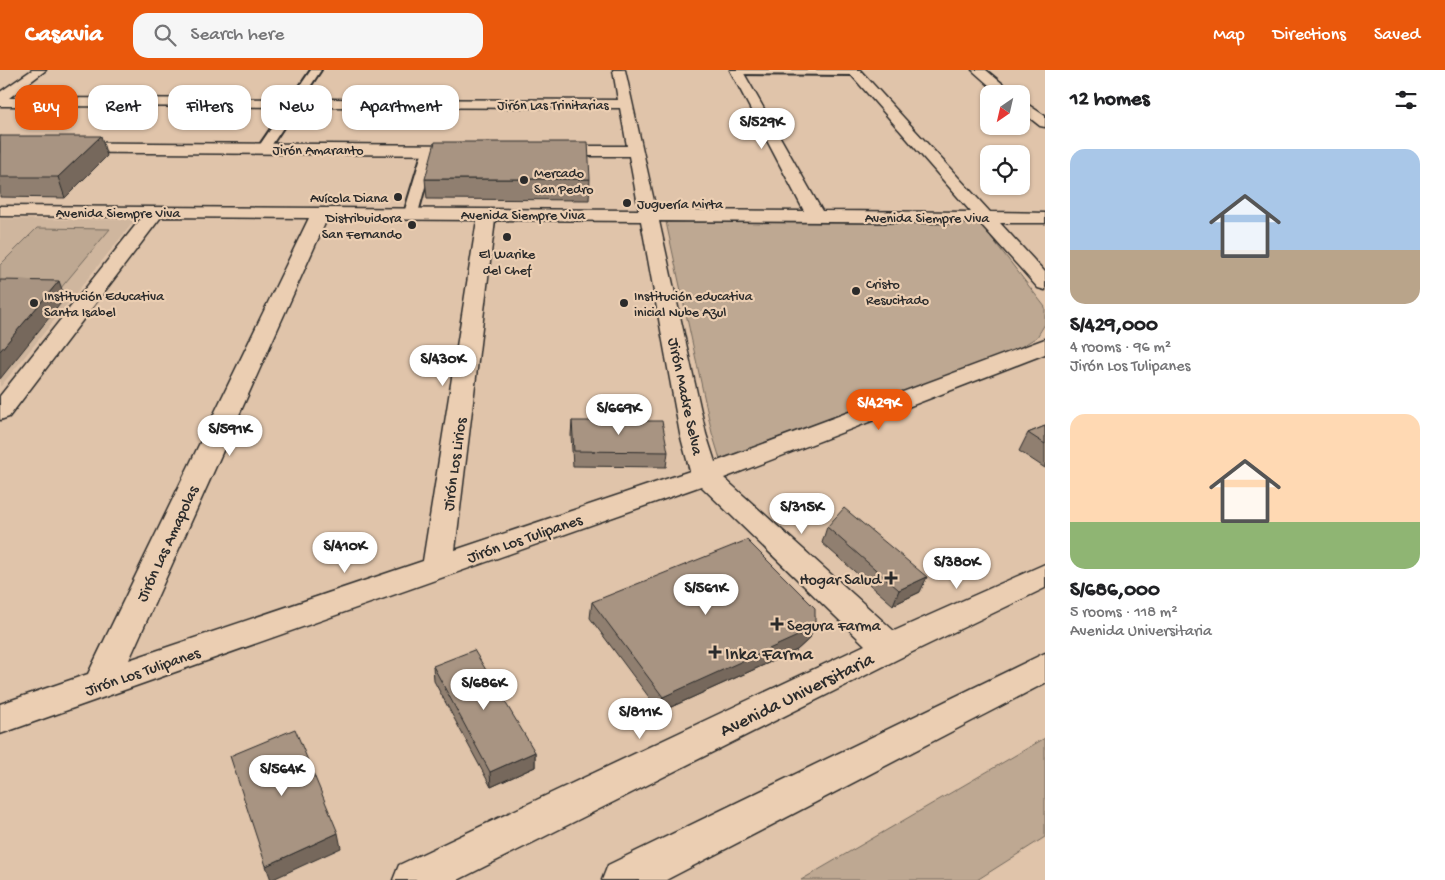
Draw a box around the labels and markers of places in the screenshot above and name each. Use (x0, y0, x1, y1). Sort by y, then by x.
pin: S/529K (721, 108, 803, 150)
place label: Mercado San Pedro (534, 166, 594, 199)
marker: Mercado San Pedro (518, 174, 530, 186)
place label: Avícola Diana (310, 191, 389, 208)
marker: Avícola Diana (392, 191, 404, 203)
marker: Juguería Mirta (621, 197, 633, 209)
place label: Juguería Mirta (637, 197, 724, 214)
place label: Distribuidora San Fernando (322, 211, 403, 244)
marker: Distribuidora San Fernando (406, 219, 418, 231)
marker: El Warike del Chef (501, 231, 513, 243)
place label: El Warike del Chef (479, 247, 536, 280)
place label: Cristo Resucitado (866, 277, 929, 310)
marker: Cristo Resucitado (850, 285, 862, 297)
place label: Institución Educativa Santa Isabel (44, 289, 165, 322)
place label: Institución educativa inicial Nube Azul (634, 289, 754, 322)
marker: Institución Educativa Santa Isabel (28, 297, 40, 309)
marker: Institución educativa inicial Nube Azul (618, 297, 630, 309)
pin: S/430K (402, 344, 484, 387)
pin: S/429K (838, 388, 920, 431)
pin: S/669K (578, 394, 660, 436)
pin: S/591K (189, 414, 271, 457)
pin: S/315K (761, 492, 843, 535)
pin: S/410K (304, 532, 386, 574)
pin: S/380K (916, 548, 998, 590)
place label: Hogar Salud (799, 572, 883, 591)
marker: Hogar Salud (885, 572, 897, 584)
pin: S/561K (665, 574, 747, 616)
marker: Segura Farma (771, 618, 783, 630)
place label: Segura Farma (787, 618, 882, 637)
place label: Inka Farma (725, 644, 815, 667)
marker: Inka Farma (709, 646, 721, 658)
pin: S/686K (443, 668, 525, 711)
pin: S/811K (599, 698, 681, 740)
pin: S/564K (241, 754, 323, 797)

